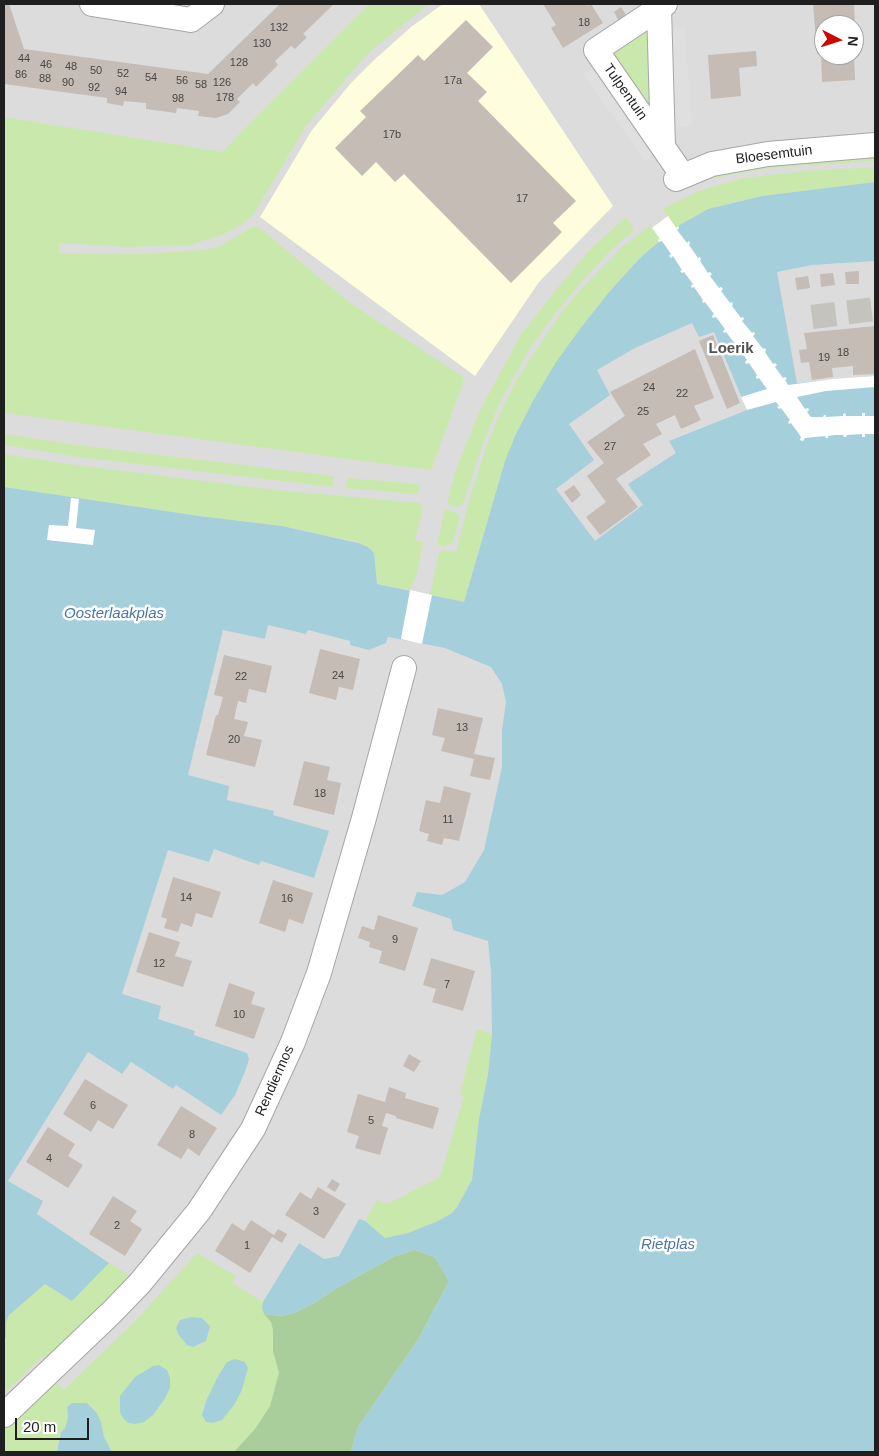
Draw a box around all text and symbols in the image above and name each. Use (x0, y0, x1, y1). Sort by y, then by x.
north arrow (814, 15, 864, 65)
house number: 18 (578, 16, 590, 30)
house number: 132 (270, 21, 288, 35)
text: N (845, 35, 861, 47)
house number: 130 (253, 37, 271, 51)
house number: 44 (18, 52, 30, 66)
house number: 128 (230, 56, 248, 70)
house number: 46 (40, 58, 52, 72)
house number: 48 (65, 60, 77, 74)
street label: Tulpentuin (600, 61, 650, 123)
house number: 50 (90, 64, 102, 78)
house number: 52 (117, 67, 129, 81)
house number: 86 (15, 68, 27, 82)
house number: 54 (145, 71, 157, 85)
house number: 88 (39, 72, 51, 86)
house number: 56 (176, 74, 188, 88)
house number: 17a (444, 74, 462, 88)
house number: 90 (62, 76, 74, 90)
house number: 126 (213, 76, 231, 90)
house number: 58 (195, 78, 207, 92)
house number: 92 (88, 81, 100, 95)
house number: 94 (115, 85, 127, 99)
house number: 178 (216, 91, 234, 105)
house number: 98 (172, 92, 184, 106)
house number: 17b (383, 128, 401, 142)
street label: Bloesemtuin (735, 142, 813, 168)
house number: 17 (516, 192, 528, 206)
district label: Loerik (708, 340, 754, 358)
house number: 18 (837, 346, 849, 360)
house number: 19 (818, 351, 830, 365)
house number: 24 (643, 381, 655, 395)
house number: 22 (676, 387, 688, 401)
house number: 25 (637, 405, 649, 419)
house number: 27 (604, 440, 616, 454)
water label: Oosterlaakplas (64, 605, 164, 623)
house number: 24 (332, 669, 344, 683)
house number: 22 (235, 670, 247, 684)
house number: 13 (456, 721, 468, 735)
house number: 20 (228, 733, 240, 747)
house number: 18 (314, 787, 326, 801)
house number: 11 (442, 813, 454, 827)
house number: 14 (180, 891, 192, 905)
house number: 16 (281, 892, 293, 906)
house number: 9 (392, 933, 398, 947)
house number: 12 (153, 957, 165, 971)
house number: 7 (444, 978, 450, 992)
house number: 10 (233, 1008, 245, 1022)
street label: Rendiermos (252, 1043, 298, 1119)
house number: 6 (90, 1099, 96, 1113)
house number: 5 (368, 1114, 374, 1128)
house number: 8 (189, 1128, 195, 1142)
house number: 4 (46, 1152, 52, 1166)
house number: 3 (313, 1205, 319, 1219)
house number: 2 (114, 1219, 120, 1233)
water label: Rietplas (641, 1236, 695, 1254)
house number: 1 (244, 1239, 250, 1253)
scale bar (18, 1408, 91, 1440)
text: 20 m (23, 1418, 56, 1435)

